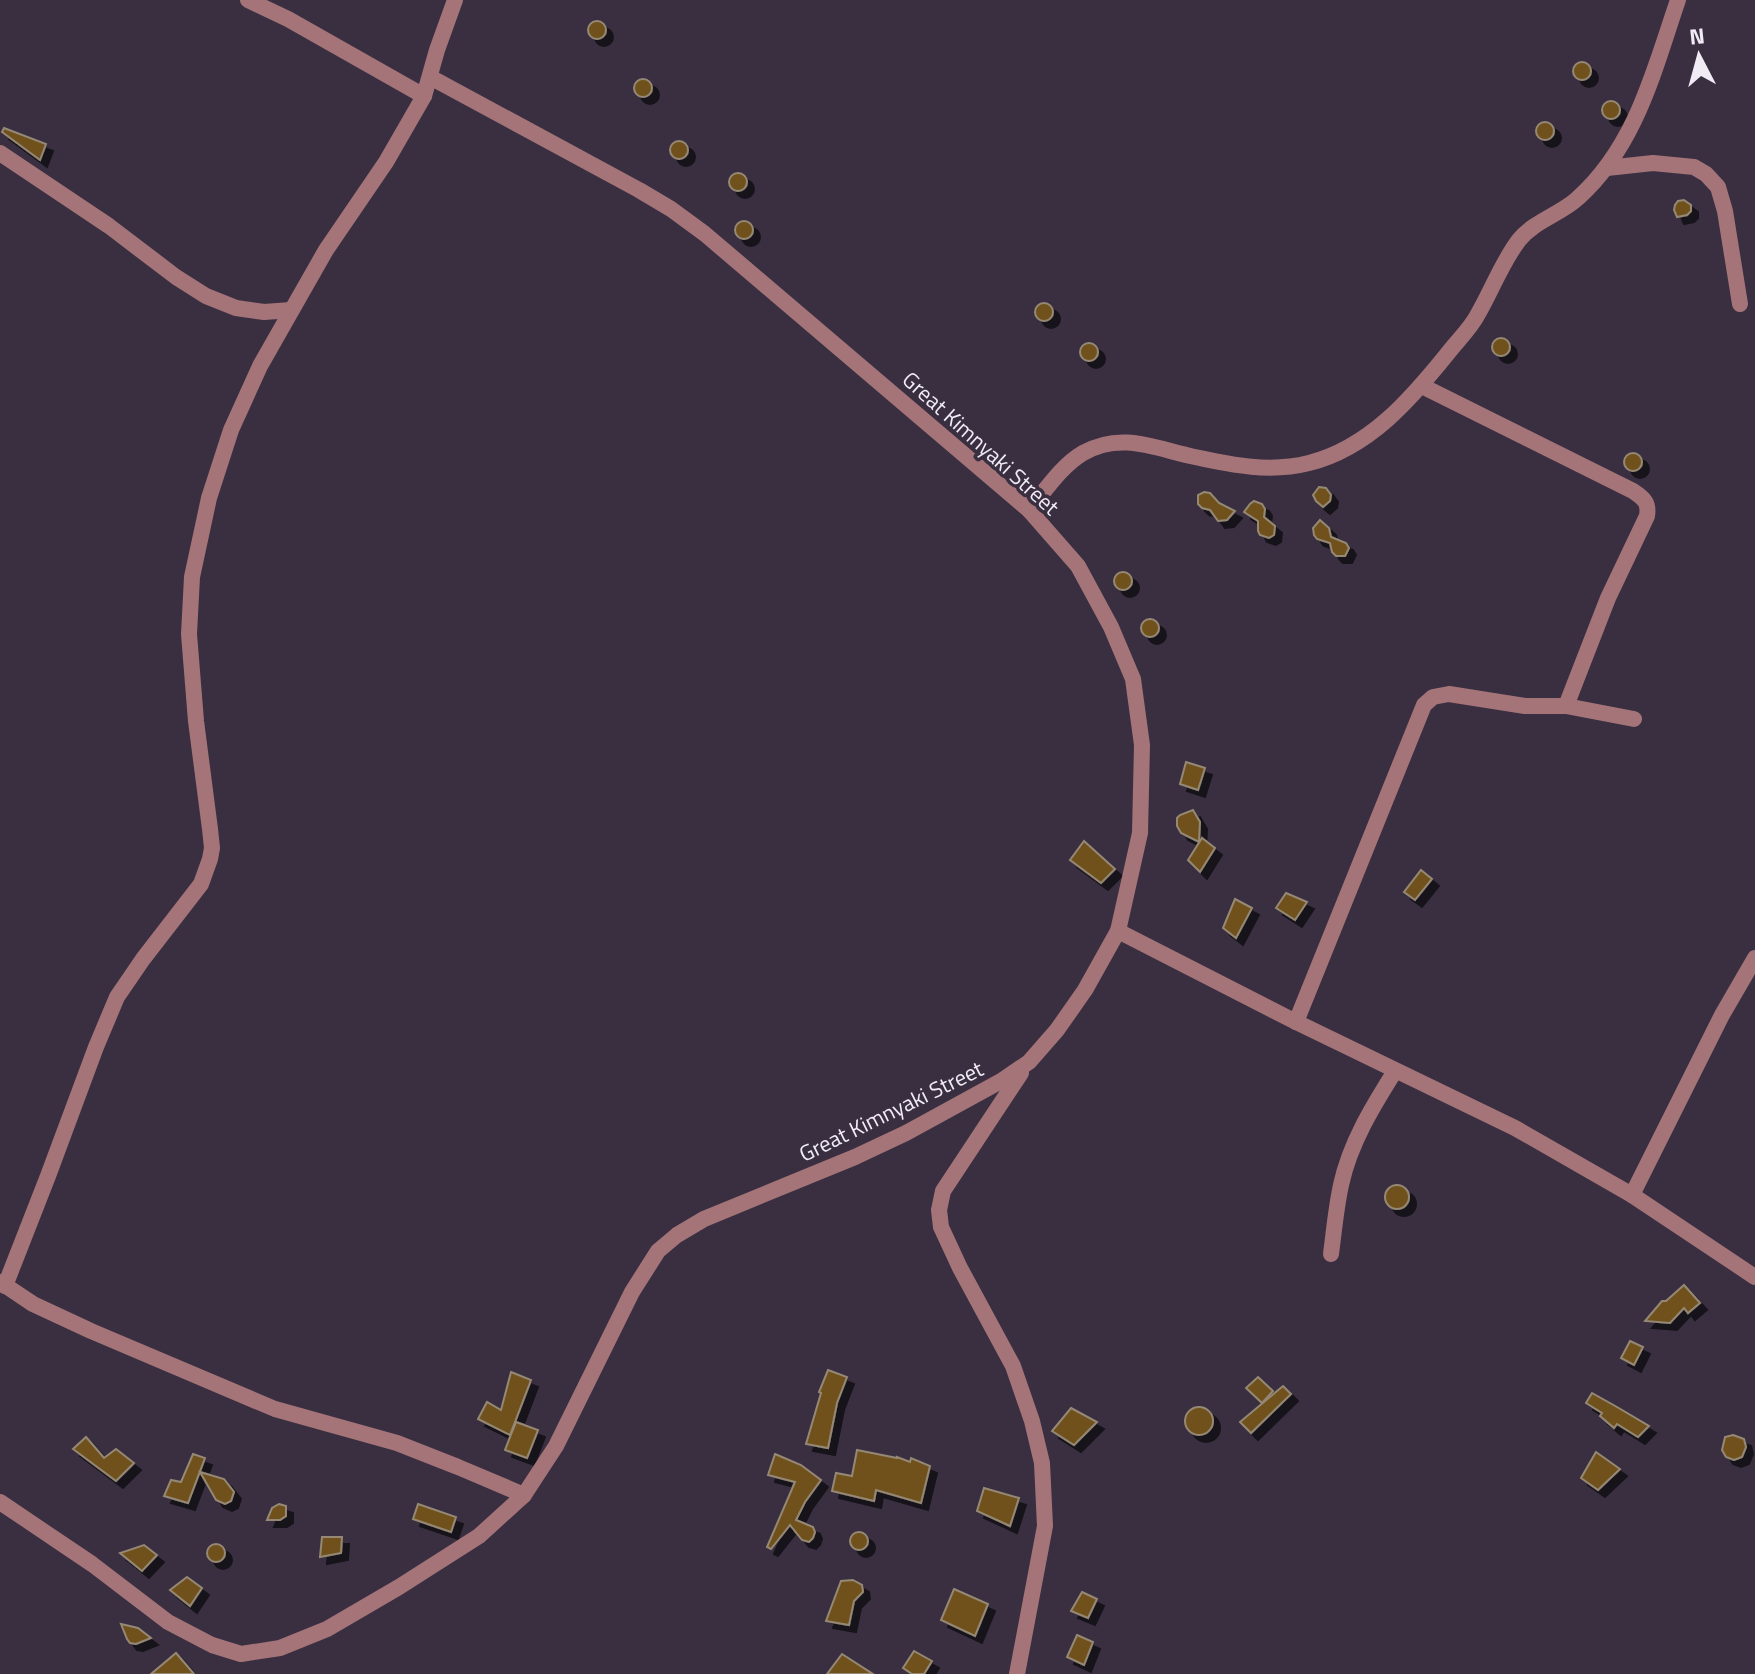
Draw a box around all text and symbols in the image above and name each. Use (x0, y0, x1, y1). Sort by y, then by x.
north arrow (1659, 16, 1739, 96)
text: N (1688, 18, 1706, 54)
street label: Great Kimnyaki Street (895, 363, 1067, 523)
street label: Great Kimnyaki Street (793, 1051, 989, 1170)

